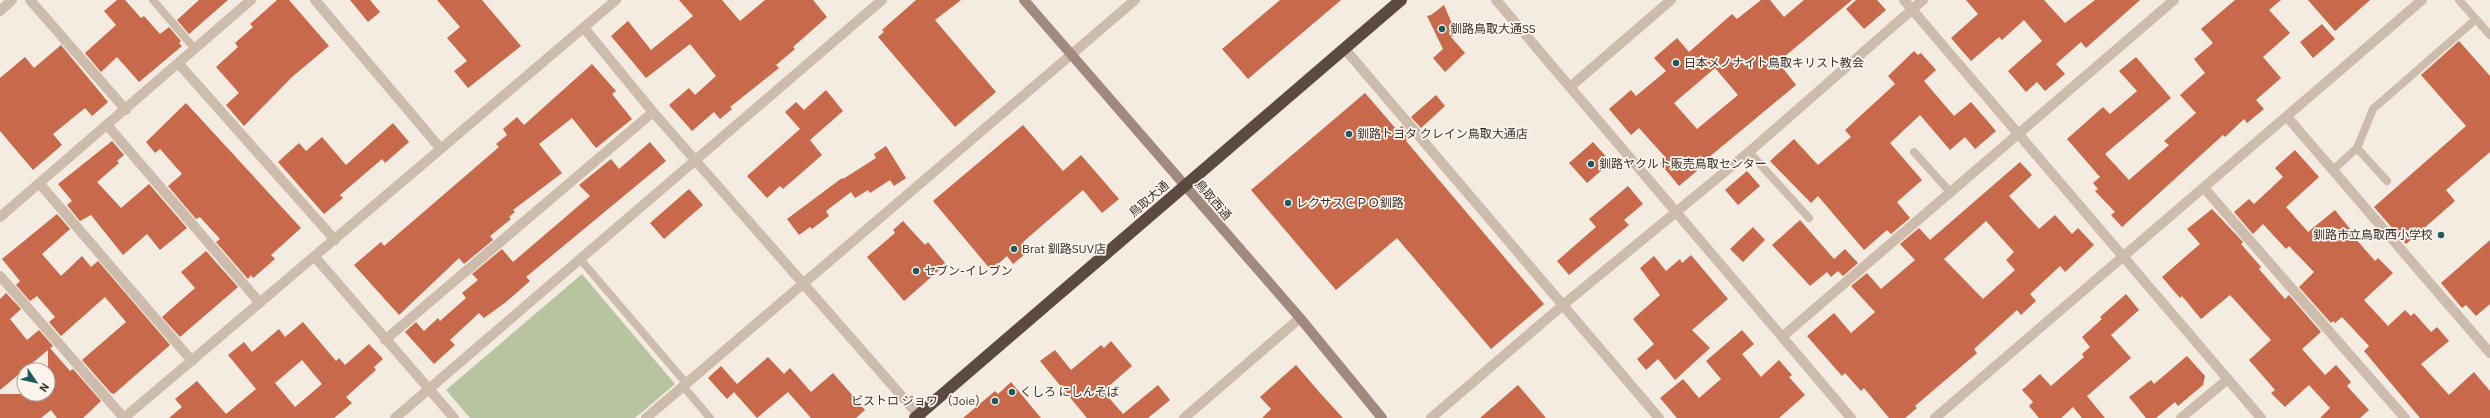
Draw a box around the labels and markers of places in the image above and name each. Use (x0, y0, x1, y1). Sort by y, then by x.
place label: 釧路鳥取大通SS (1450, 21, 1536, 36)
marker: 釧路鳥取大通SS (1437, 24, 1447, 34)
place label: 日本メノナイト鳥取キリスト教会 (1684, 55, 1864, 70)
marker: 日本メノナイト鳥取キリスト教会 (1671, 58, 1681, 68)
place label: 釧路トヨタ クレイン鳥取大通店 (1357, 126, 1528, 141)
marker: 釧路トヨタ クレイン鳥取大通店 (1344, 129, 1354, 139)
place label: 釧路ヤクルト販売鳥取センター (1599, 156, 1767, 171)
marker: 釧路ヤクルト販売鳥取センター (1586, 159, 1596, 169)
place label: レクサスＣＰＯ釧路 (1296, 195, 1404, 210)
marker: レクサスＣＰＯ釧路 (1283, 198, 1293, 208)
place label: 釧路市立鳥取西小学校 (2313, 227, 2433, 242)
marker: 釧路市立鳥取西小学校 (2436, 230, 2446, 240)
place label: Brat 釧路SUV店 (1022, 241, 1106, 256)
marker: Brat 釧路SUV店 (1009, 244, 1019, 254)
place label: セブン-イレブン (924, 263, 1013, 278)
marker: セブン-イレブン (911, 266, 921, 276)
place label: くしろ にしんそば (1020, 384, 1119, 399)
marker: くしろ にしんそば (1007, 387, 1017, 397)
place label: ビストロ ジョワ （Joie） (851, 393, 987, 408)
marker: ビストロ ジョワ （Joie） (990, 396, 1000, 406)

